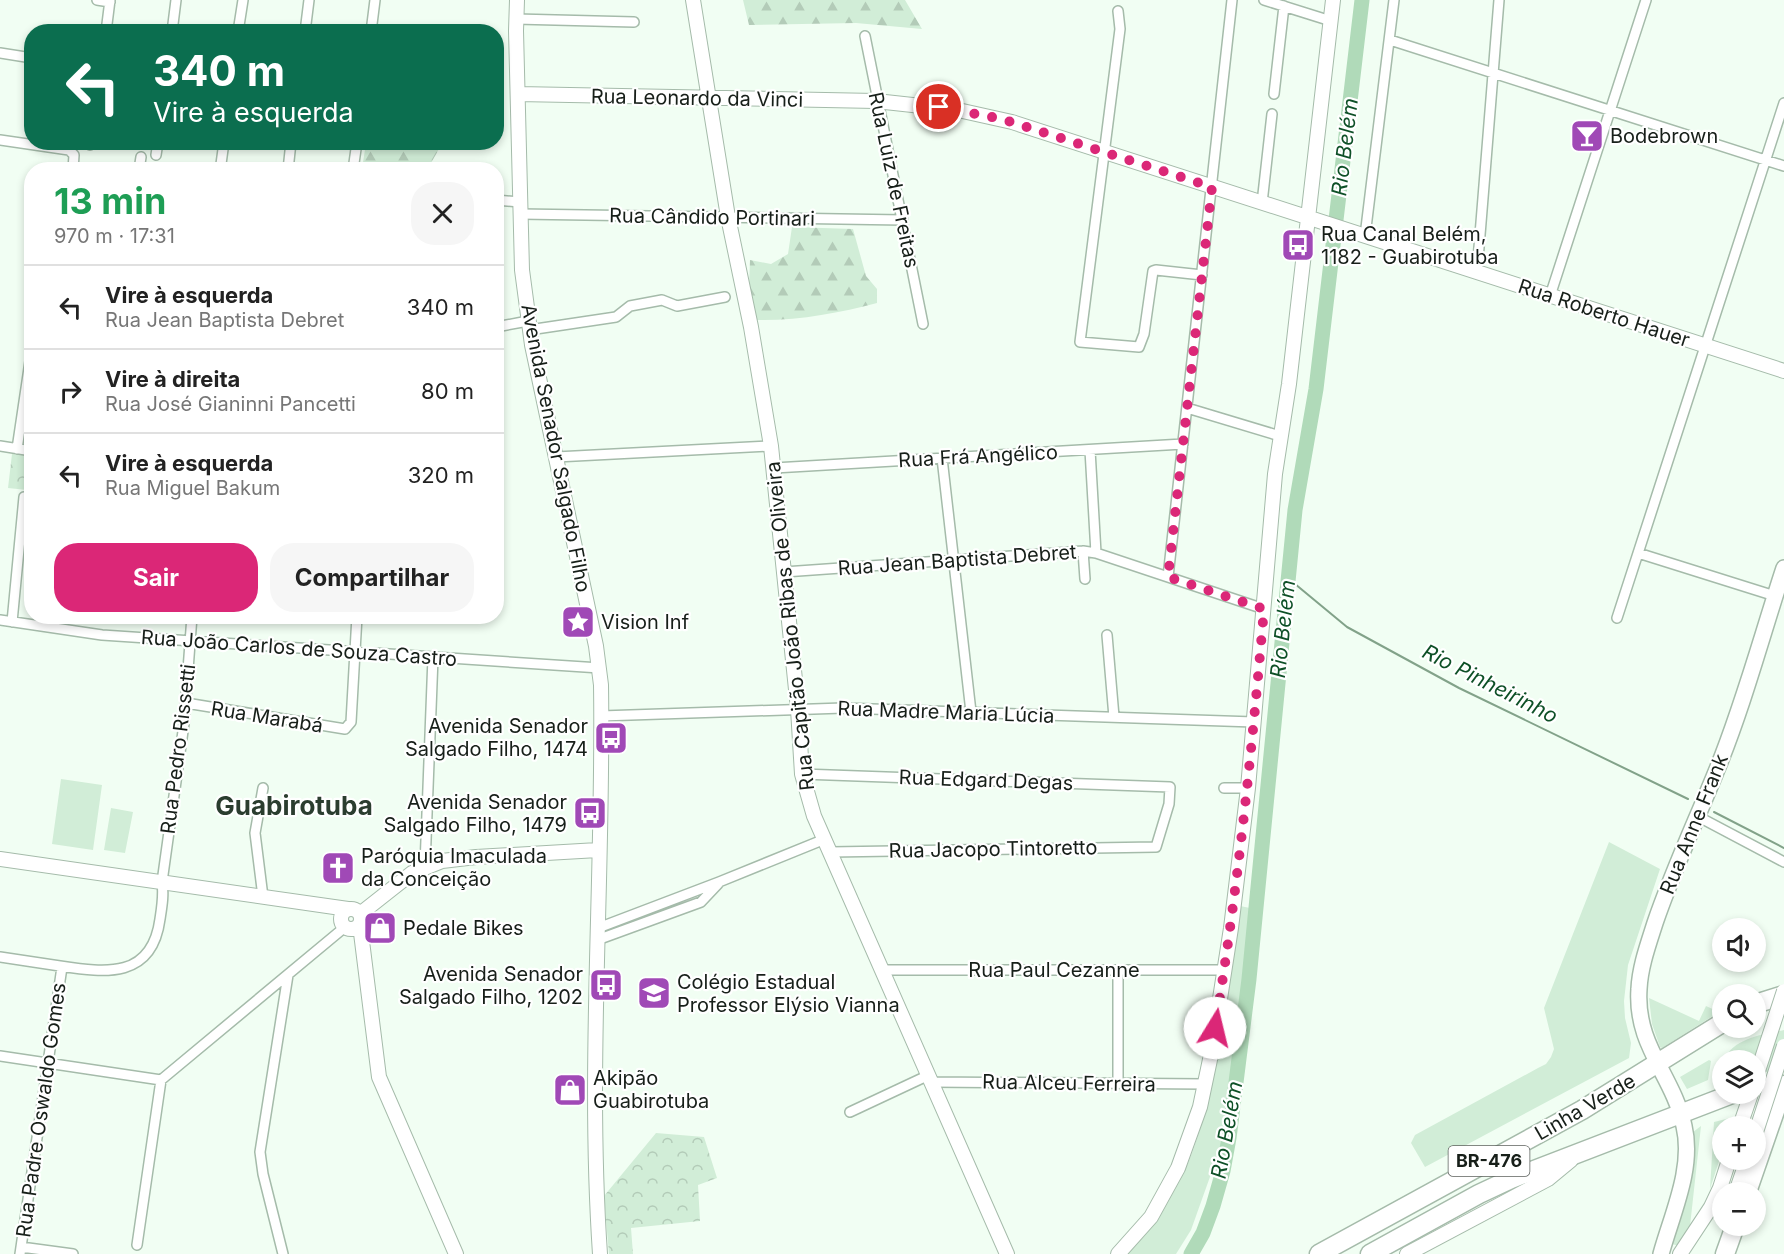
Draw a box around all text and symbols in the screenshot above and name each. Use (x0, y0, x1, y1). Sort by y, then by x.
text: 340 m (153, 45, 285, 96)
icon: left (54, 48, 132, 126)
pin (913, 81, 964, 132)
street label: Rua Leonardo da Vinci (591, 84, 803, 112)
street label: Rua Luiz de Freitas (864, 90, 924, 270)
icon: arrive (922, 90, 955, 123)
text: Vire à esquerda (153, 96, 354, 129)
water label: Rio Belém (1326, 97, 1363, 197)
bar icon: Bodebrown (1569, 118, 1605, 154)
place label: Bodebrown (1610, 124, 1718, 148)
text: 13 min (54, 179, 166, 223)
button: close (411, 182, 474, 245)
street label: Rua Cândido Portinari (609, 203, 815, 231)
place label: Rua Canal Belém, 1182 - Guabirotuba (1321, 222, 1499, 269)
text: 970 m · 17:31 (54, 224, 175, 248)
bus stop icon: Rua Canal Belém, 1182 - Guabirotuba (1280, 227, 1316, 263)
street label: Rua Roberto Hauer (1515, 274, 1693, 352)
text: Vire à esquerda (105, 282, 273, 308)
icon: left (54, 291, 87, 324)
text: 340 m (407, 294, 474, 320)
street label: Avenida Senador Salgado Filho (516, 302, 596, 594)
text: Rua Jean Baptista Debret (105, 308, 344, 332)
text: Vire à direita (105, 366, 240, 392)
icon: right (54, 375, 87, 408)
text: 80 m (421, 378, 474, 404)
text: Rua José Gianinni Pancetti (105, 392, 356, 416)
street label: Rua Frá Angélico (898, 440, 1058, 472)
text: Vire à esquerda (105, 450, 273, 476)
icon: left (54, 459, 87, 492)
street label: Rua Capitão João Ribas de Oliveira (761, 460, 819, 792)
text: 320 m (408, 462, 474, 488)
text: Rua Miguel Bakum (105, 476, 280, 500)
street label: Rua Jean Baptista Debret (837, 540, 1078, 580)
button: Sair (54, 543, 258, 612)
button: Compartilhar (270, 543, 474, 612)
water label: Rio Belém (1265, 579, 1300, 679)
place icon: Vision Inf (560, 604, 596, 640)
place label: Vision Inf (601, 610, 690, 634)
street label: Rua João Carlos de Souza Castro (140, 625, 458, 671)
water label: Rio Pinheirinho (1418, 639, 1562, 728)
street label: Rua Pedro Rissetti (156, 663, 200, 835)
street label: Rua Marabá (209, 696, 325, 738)
street label: Rua Madre Maria Lúcia (837, 696, 1055, 728)
place label: Avenida Senador Salgado Filho, 1474 (405, 714, 588, 761)
bus stop icon: Avenida Senador Salgado Filho, 1474 (593, 720, 629, 756)
street label: Rua Anne Frank (1655, 750, 1733, 898)
street label: Rua Edgard Degas (898, 765, 1074, 795)
district label: Guabirotuba (215, 790, 373, 821)
place label: Avenida Senador Salgado Filho, 1479 (383, 790, 567, 837)
bus stop icon: Avenida Senador Salgado Filho, 1479 (572, 795, 608, 831)
street label: Rua Jacopo Tintoretto (888, 835, 1098, 863)
place label: Paróquia Imaculada da Conceição (361, 844, 547, 891)
church icon: Paróquia Imaculada da Conceição (320, 850, 356, 886)
shop icon: Pedale Bikes (362, 910, 398, 946)
place label: Pedale Bikes (403, 916, 524, 940)
map controls (1712, 918, 1766, 1236)
button: sound (1712, 918, 1766, 972)
street label: Rua Paul Cezanne (968, 958, 1140, 982)
place label: Avenida Senador Salgado Filho, 1202 (399, 962, 583, 1009)
bus stop icon: Avenida Senador Salgado Filho, 1202 (588, 967, 624, 1003)
place label: Colégio Estadual Professor Elýsio Vianna (677, 970, 900, 1017)
school or university icon: Colégio Estadual Professor Elýsio Vianna (636, 975, 672, 1011)
street label: Rua Padre Oswaldo Gomes (11, 981, 71, 1239)
button: search (1712, 984, 1766, 1038)
position arrow (1183, 996, 1247, 1060)
button: layers (1712, 1050, 1766, 1104)
place label: Akipão Guabirotuba (593, 1066, 709, 1113)
street label: Rua Alceu Ferreira (982, 1069, 1156, 1097)
street label: Linha Verde (1530, 1069, 1640, 1145)
shop icon: Akipão Guabirotuba (552, 1072, 588, 1108)
water label: Rio Belém (1206, 1079, 1247, 1181)
button: + (1712, 1116, 1766, 1170)
road number: BR-476 (1448, 1146, 1530, 1176)
button: − (1712, 1182, 1766, 1236)

